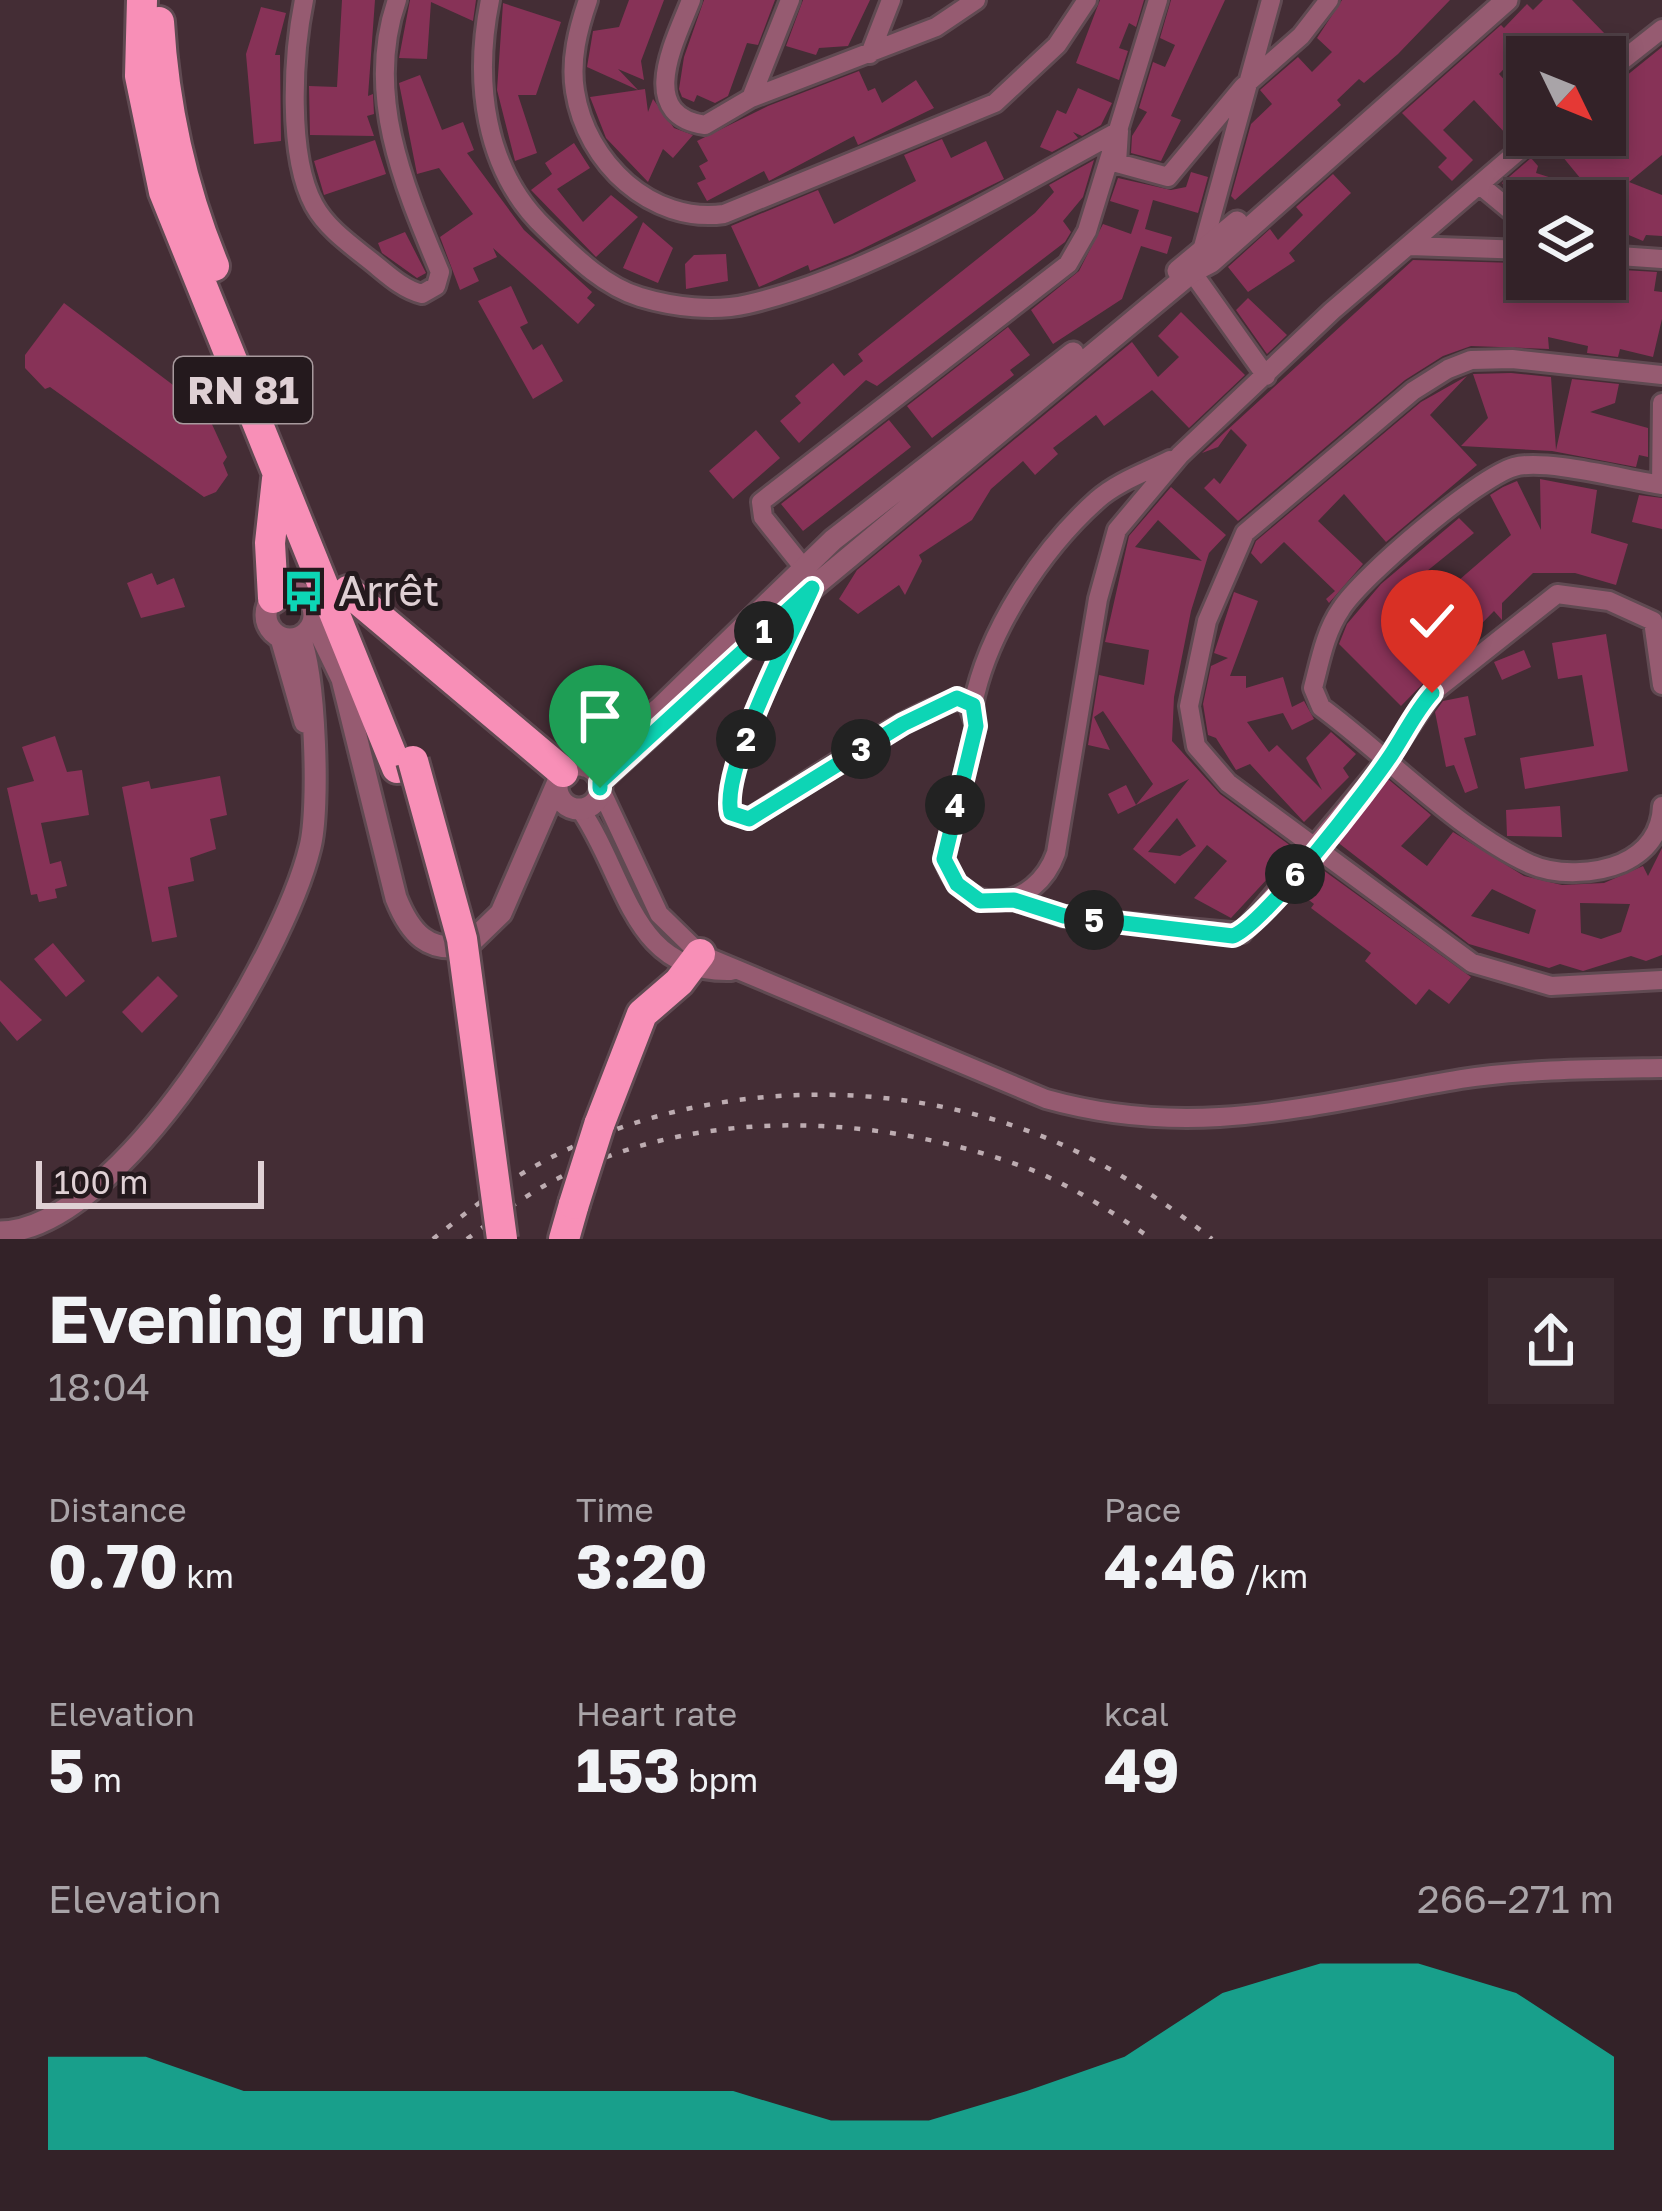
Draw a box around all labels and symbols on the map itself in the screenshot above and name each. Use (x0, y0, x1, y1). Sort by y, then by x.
north arrow (1506, 36, 1626, 156)
road number: RN 81 (174, 357, 312, 423)
place label: Arrêt (338, 565, 440, 615)
bus stop icon: Arrêt (281, 568, 327, 614)
pin (1381, 570, 1483, 693)
pin: 1 (734, 601, 794, 661)
pin (549, 665, 651, 788)
pin: 2 (716, 709, 776, 769)
pin: 3 (831, 719, 891, 779)
pin: 4 (925, 775, 985, 835)
pin: 6 (1265, 844, 1325, 904)
pin: 5 (1064, 890, 1124, 950)
scale bar (36, 1155, 264, 1208)

